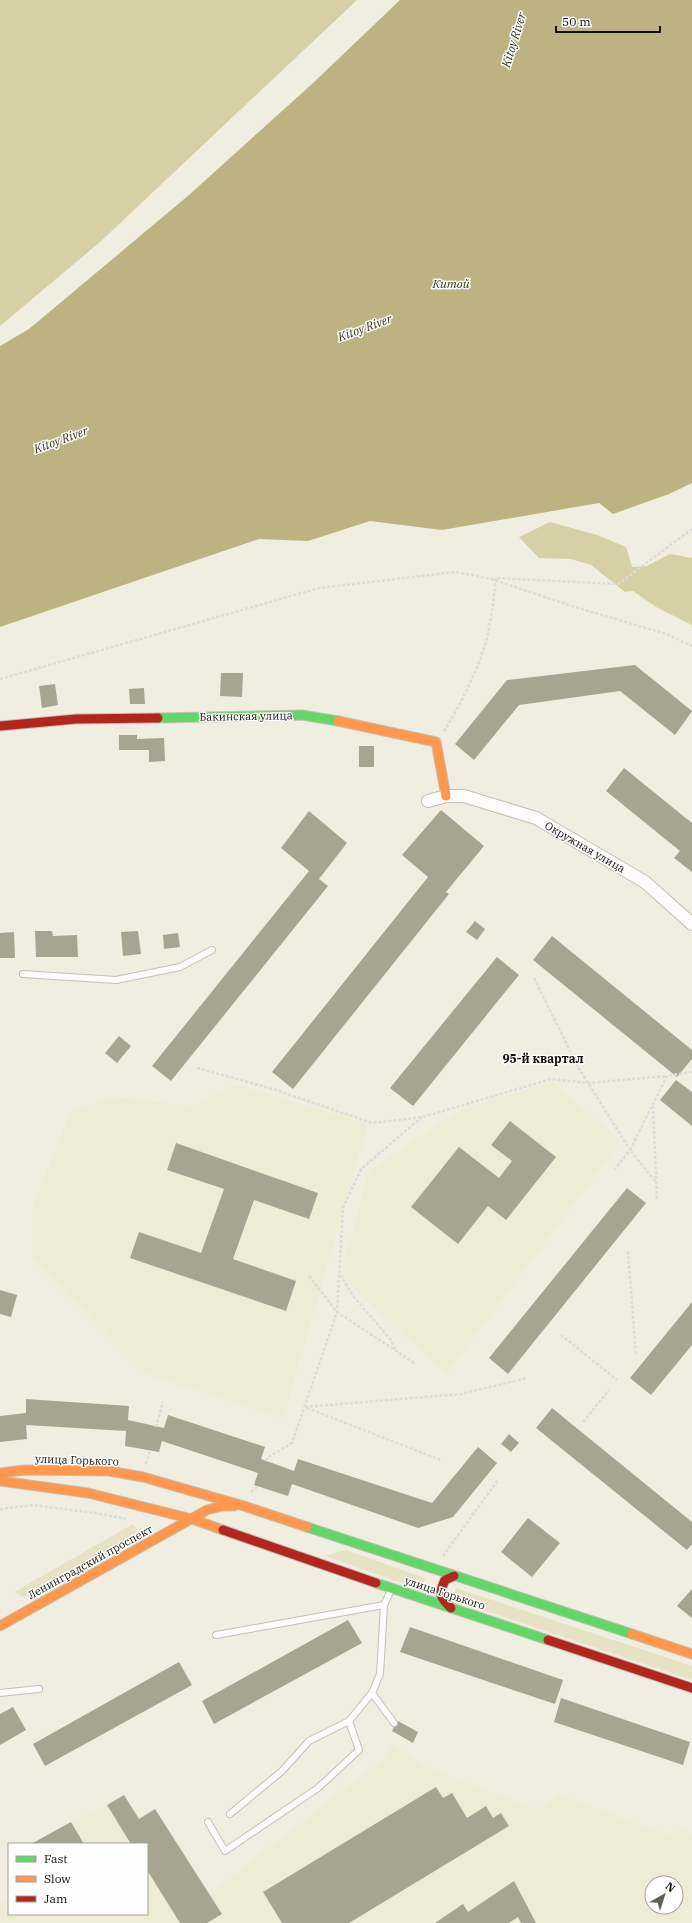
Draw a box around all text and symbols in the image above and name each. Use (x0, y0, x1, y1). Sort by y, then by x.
scale bar (556, 8, 660, 34)
water label: Kitoy River (498, 10, 529, 70)
text: 50 m (562, 14, 591, 29)
water label: Китой (431, 276, 470, 291)
water label: Kitoy River (335, 311, 395, 345)
water label: Kitoy River (31, 423, 91, 457)
street label: Бакинская улица (199, 708, 293, 724)
street label: Окружная улица (542, 818, 628, 876)
district label: 95-й квартал (502, 1051, 584, 1066)
street label: улица Горького (35, 1452, 119, 1468)
street label: Ленинградский проспект (25, 1522, 155, 1602)
street label: улица Горького (403, 1573, 487, 1613)
legend (8, 1843, 148, 1915)
text: Fast (44, 1851, 68, 1866)
text: Slow (44, 1871, 71, 1886)
north arrow (644, 1875, 684, 1915)
text: N (663, 1879, 678, 1896)
text: Jam (44, 1891, 68, 1906)

